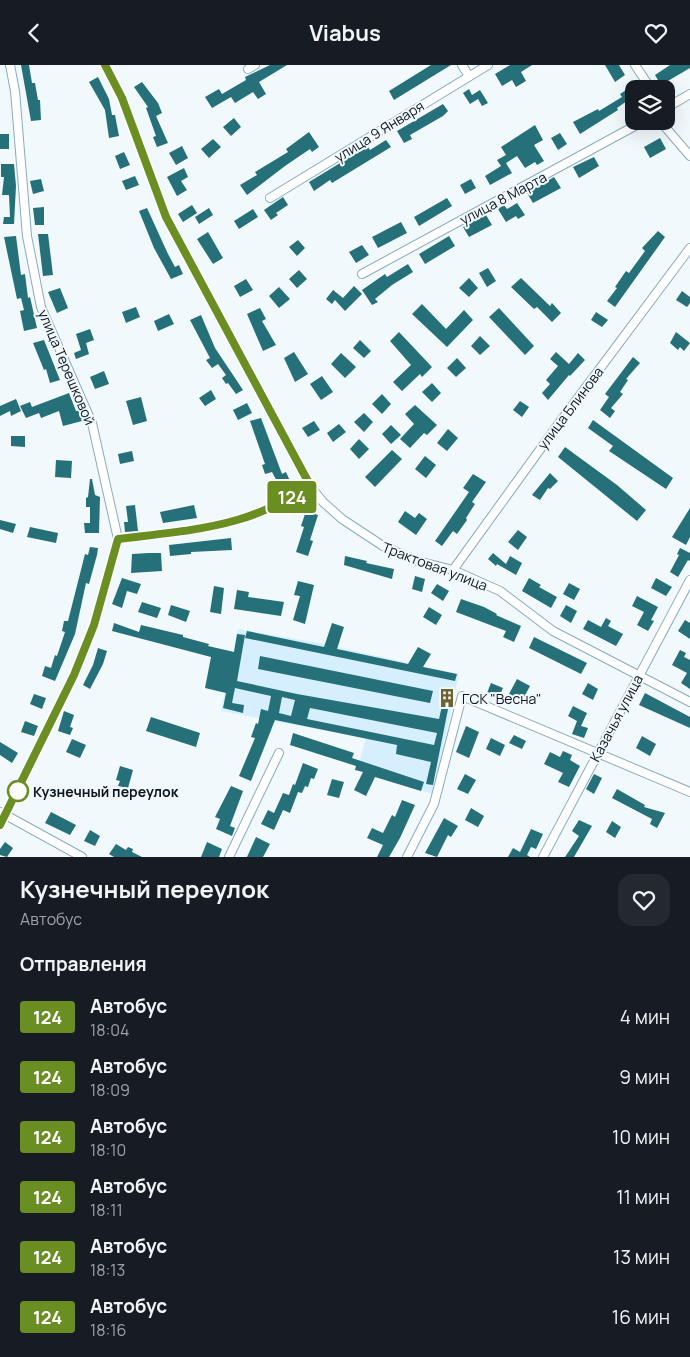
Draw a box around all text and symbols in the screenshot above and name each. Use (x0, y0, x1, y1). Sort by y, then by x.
text: Viabus (309, 18, 381, 48)
icon: back (20, 19, 48, 47)
icon: heart (642, 19, 670, 47)
map controls (625, 80, 675, 130)
button: layers (625, 80, 675, 130)
street label: улица 9 Января (331, 96, 427, 166)
street label: улица 8 Марта (456, 167, 550, 229)
street label: улица Терешковой (34, 306, 100, 428)
street label: улица Блинова (533, 363, 607, 453)
line badge: 124 (263, 481, 321, 513)
text: 124 (277, 485, 307, 509)
street label: Трактовая улица (380, 537, 490, 595)
street label: Казачья улица (585, 671, 647, 765)
building icon: ГСК "Весна" (436, 687, 458, 709)
place label: ГСК "Весна" (462, 689, 542, 708)
marker: Кузнечный переулок (7, 780, 29, 802)
place label: Кузнечный переулок (33, 782, 179, 801)
text: Кузнечный переулок (20, 872, 269, 905)
button: heart (618, 874, 670, 926)
text: Автобус (20, 908, 82, 930)
text: Отправления (20, 951, 147, 977)
text: Автобус (90, 993, 167, 1019)
text: 4 мин (620, 1004, 670, 1030)
text: 124 (33, 1005, 62, 1029)
text: 18:04 (90, 1019, 130, 1041)
text: Автобус (90, 1053, 167, 1079)
text: 9 мин (619, 1064, 670, 1090)
text: 124 (33, 1065, 62, 1089)
text: 18:09 (90, 1079, 130, 1101)
text: Автобус (90, 1113, 167, 1139)
text: 10 мин (612, 1124, 670, 1150)
text: 124 (33, 1125, 62, 1149)
text: 18:10 (90, 1139, 126, 1161)
text: Автобус (90, 1173, 167, 1199)
text: 11 мин (616, 1184, 670, 1210)
text: 124 (33, 1185, 62, 1209)
text: 18:11 (90, 1199, 123, 1221)
text: Автобус (90, 1233, 167, 1259)
text: 13 мин (613, 1244, 670, 1270)
text: 124 (33, 1245, 62, 1269)
text: 18:13 (90, 1259, 125, 1281)
text: Автобус (90, 1293, 167, 1319)
text: 16 мин (612, 1304, 670, 1330)
text: 124 (33, 1305, 62, 1329)
text: 18:16 (90, 1319, 126, 1341)

